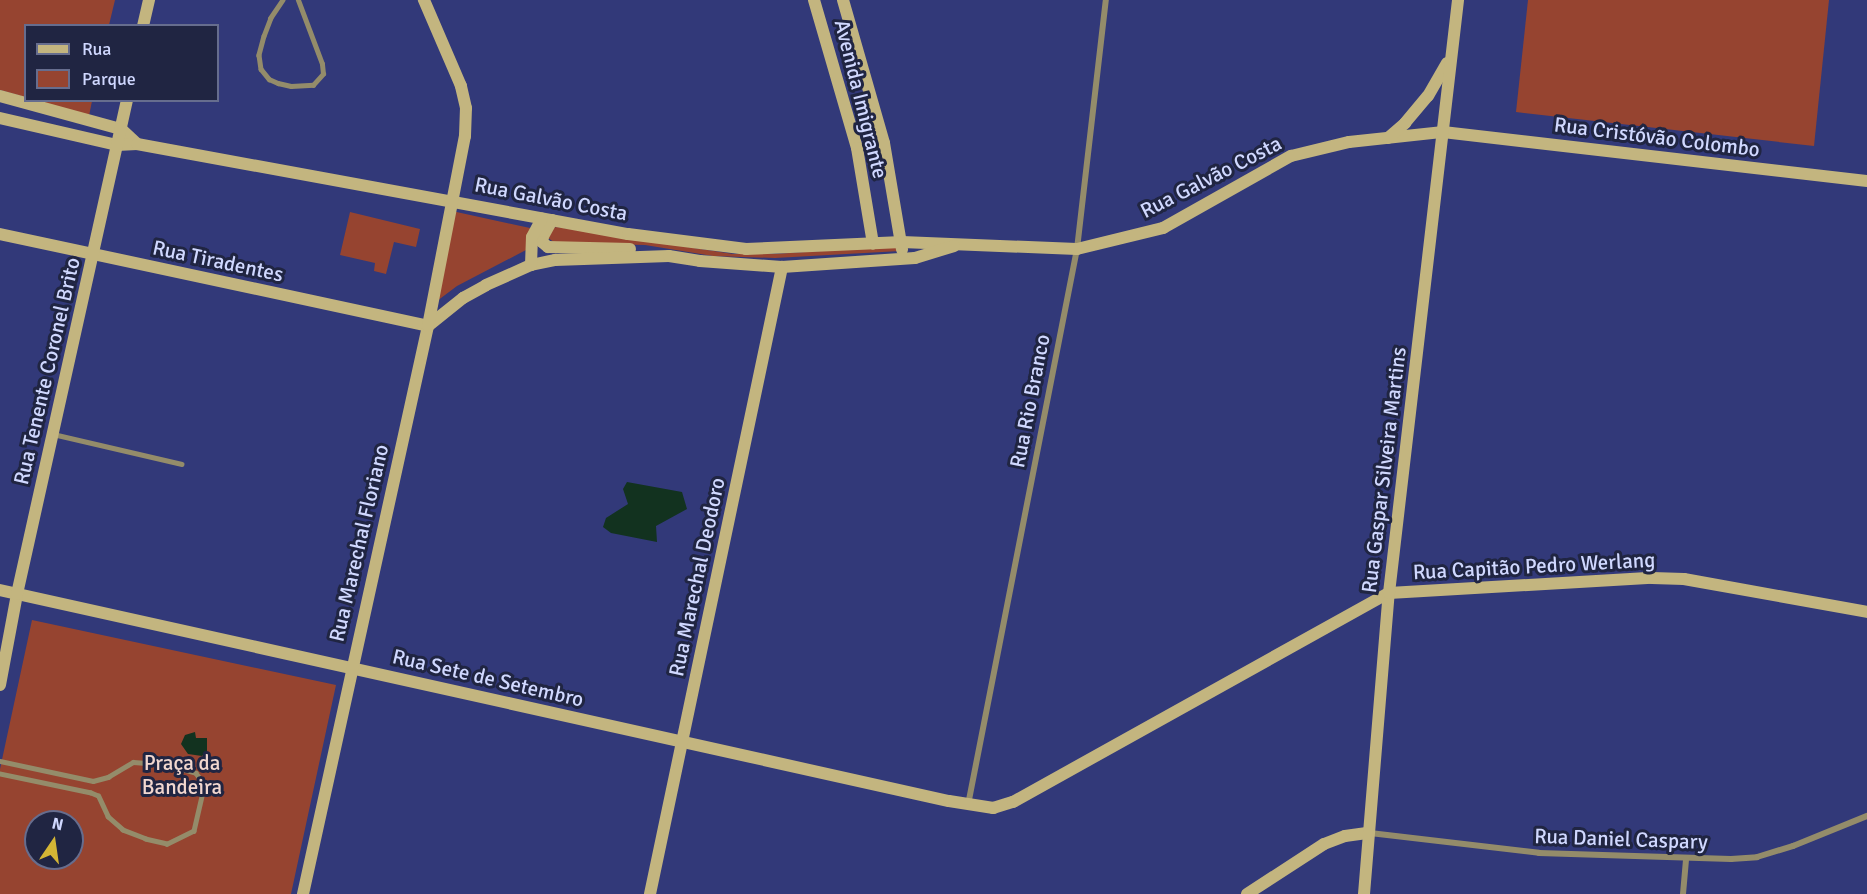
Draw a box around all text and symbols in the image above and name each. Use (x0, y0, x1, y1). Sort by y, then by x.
street label: Avenida Imigrante (829, 17, 893, 181)
legend (24, 24, 219, 102)
text: Rua (82, 38, 111, 60)
text: Parque (82, 68, 136, 90)
street label: Rua Cristóvão Colombo (1553, 112, 1761, 162)
street label: Rua Galvão Costa (1136, 131, 1286, 223)
street label: Rua Galvão Costa (472, 172, 630, 226)
street label: Rua Tiradentes (150, 235, 286, 287)
street label: Rua Tenente Coronel Brito (9, 255, 85, 487)
street label: Rua Rio Branco (1005, 332, 1055, 470)
street label: Rua Gaspar Silveira Martins (1356, 346, 1412, 594)
street label: Rua Marechal Floriano (324, 442, 394, 644)
street label: Rua Marechal Deodoro (664, 475, 730, 679)
street label: Rua Capitão Pedro Werlang (1412, 547, 1656, 585)
street label: Rua Sete de Setembro (390, 644, 586, 712)
park label: Praça da Bandeira (142, 750, 222, 800)
north arrow (24, 810, 84, 870)
text: N (50, 813, 65, 835)
street label: Rua Daniel Caspary (1534, 823, 1708, 855)

